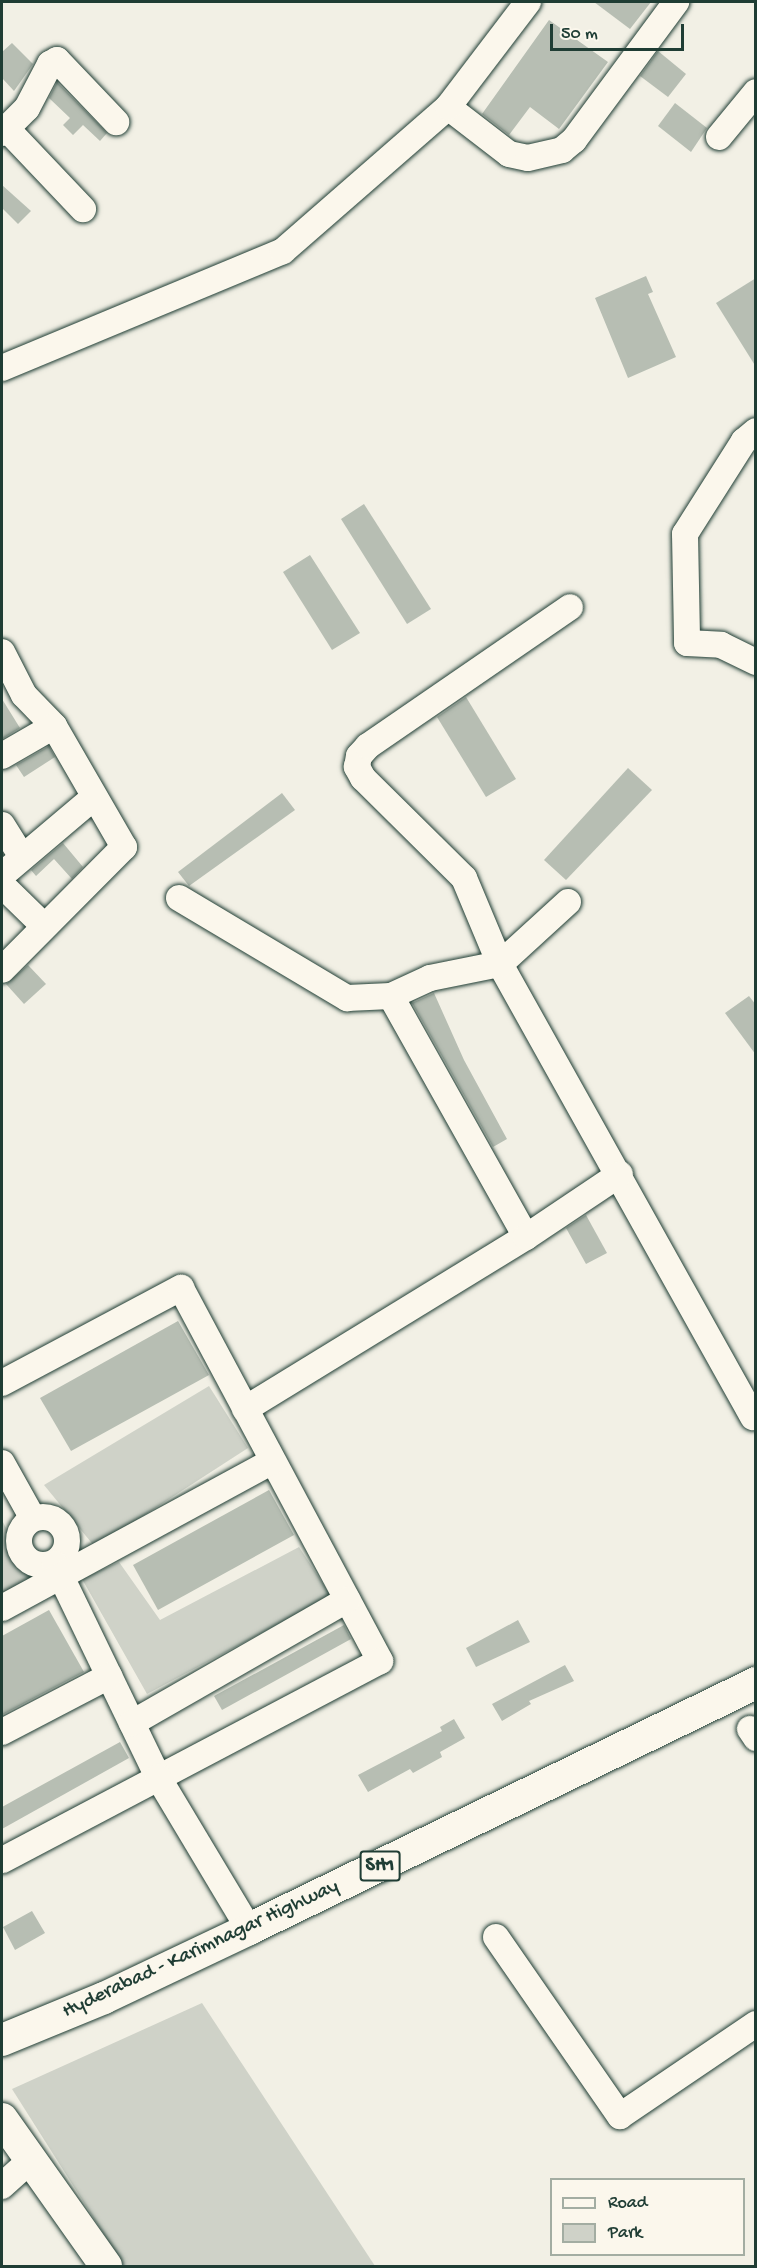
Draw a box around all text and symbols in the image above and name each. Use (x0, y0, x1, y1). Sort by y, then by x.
scale bar (553, 12, 686, 50)
text: 50 m (561, 24, 598, 45)
road number: SH1 (359, 1849, 401, 1883)
street label: Hyderabad - Karimnagar Highway (59, 1875, 343, 2025)
legend (550, 2178, 745, 2256)
text: Road (608, 2193, 647, 2214)
text: Park (608, 2223, 642, 2244)

